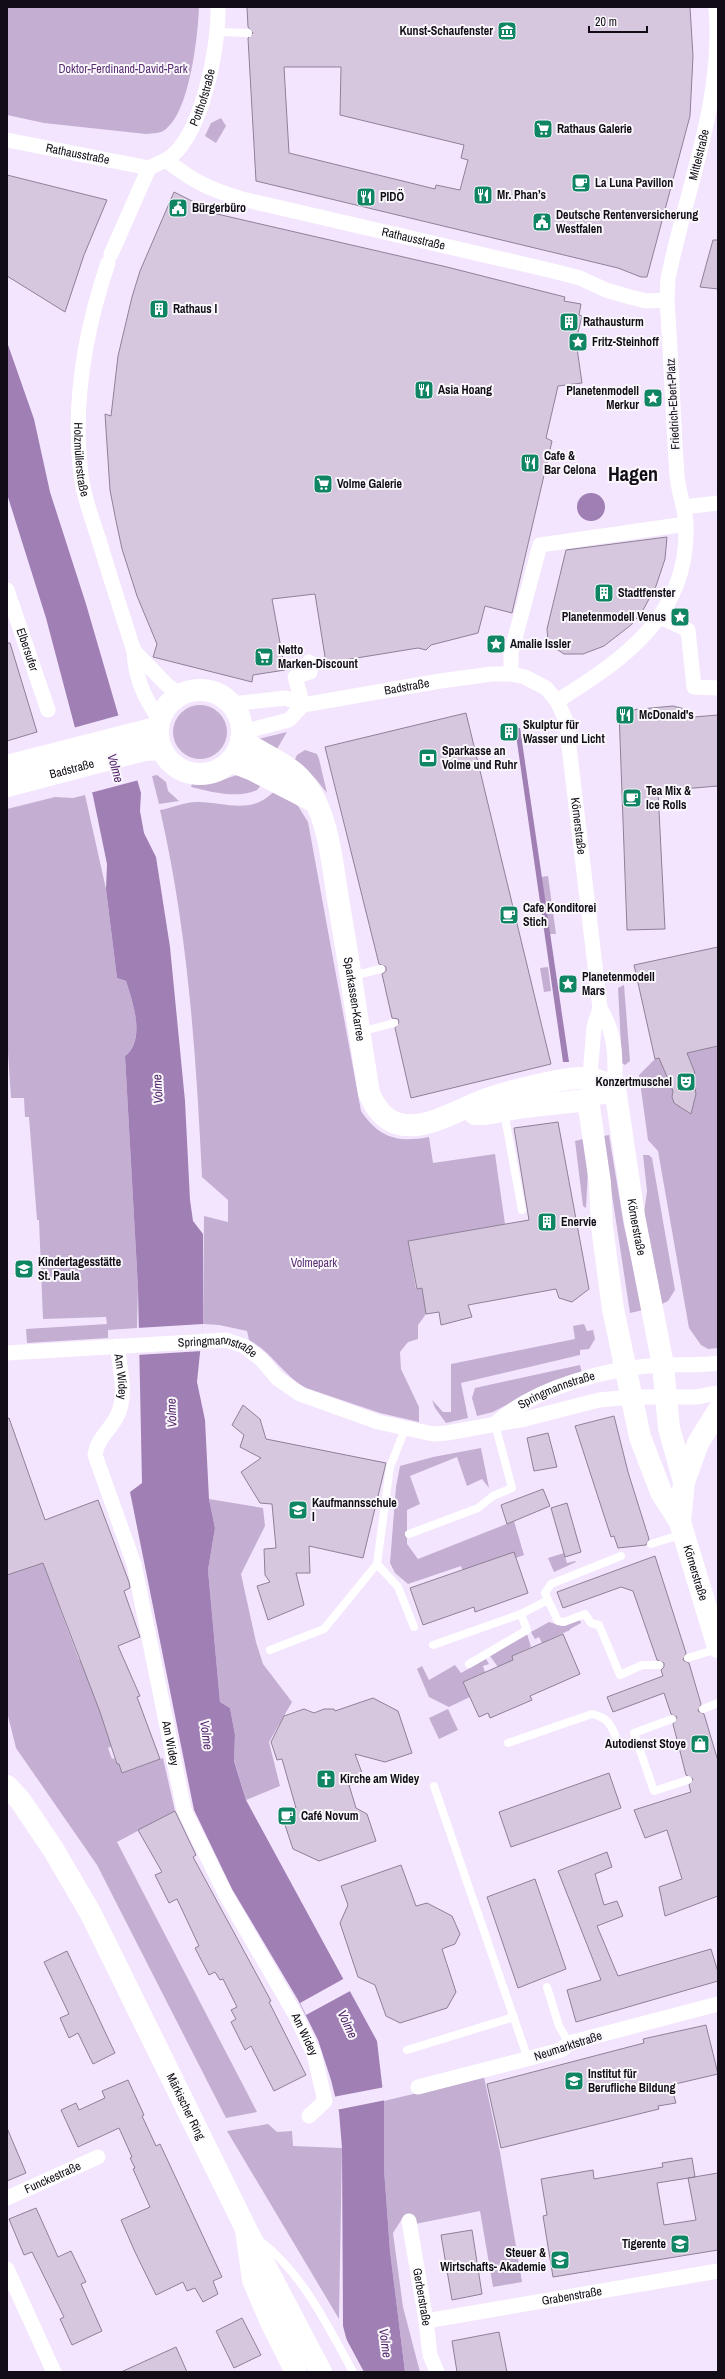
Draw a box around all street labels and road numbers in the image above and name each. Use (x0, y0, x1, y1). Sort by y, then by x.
street label: Potthofstraße (186, 67, 219, 129)
street label: Mittelstraße (685, 128, 713, 182)
street label: Rathausstraße (44, 140, 111, 168)
street label: Rathausstraße (380, 224, 447, 254)
street label: Friedrich-Ebert-Platz (663, 358, 683, 450)
street label: Holzmüllerstraße (70, 422, 93, 498)
street label: Elbersufer (13, 626, 42, 674)
street label: Badstraße (383, 675, 430, 699)
street label: Badstraße (48, 755, 96, 782)
street label: Körnerstraße (567, 797, 590, 856)
street label: Sparkassen-Karree (340, 956, 369, 1042)
street label: Körnerstraße (624, 1198, 650, 1257)
street label: Springmannstraße (177, 1332, 260, 1361)
street label: Am Widey (110, 1352, 130, 1400)
street label: Springmannstraße (515, 1368, 597, 1413)
street label: Körnerstraße (679, 1543, 711, 1603)
street label: Am Widey (158, 1718, 183, 1767)
street label: Am Widey (287, 2009, 322, 2058)
street label: Neumarktstraße (532, 2027, 604, 2065)
street label: Märkischer Ring (163, 2071, 209, 2143)
street label: Funckestraße (22, 2158, 83, 2197)
street label: Gerberstraße (409, 2267, 435, 2327)
street label: Grabenstraße (541, 2283, 603, 2309)

